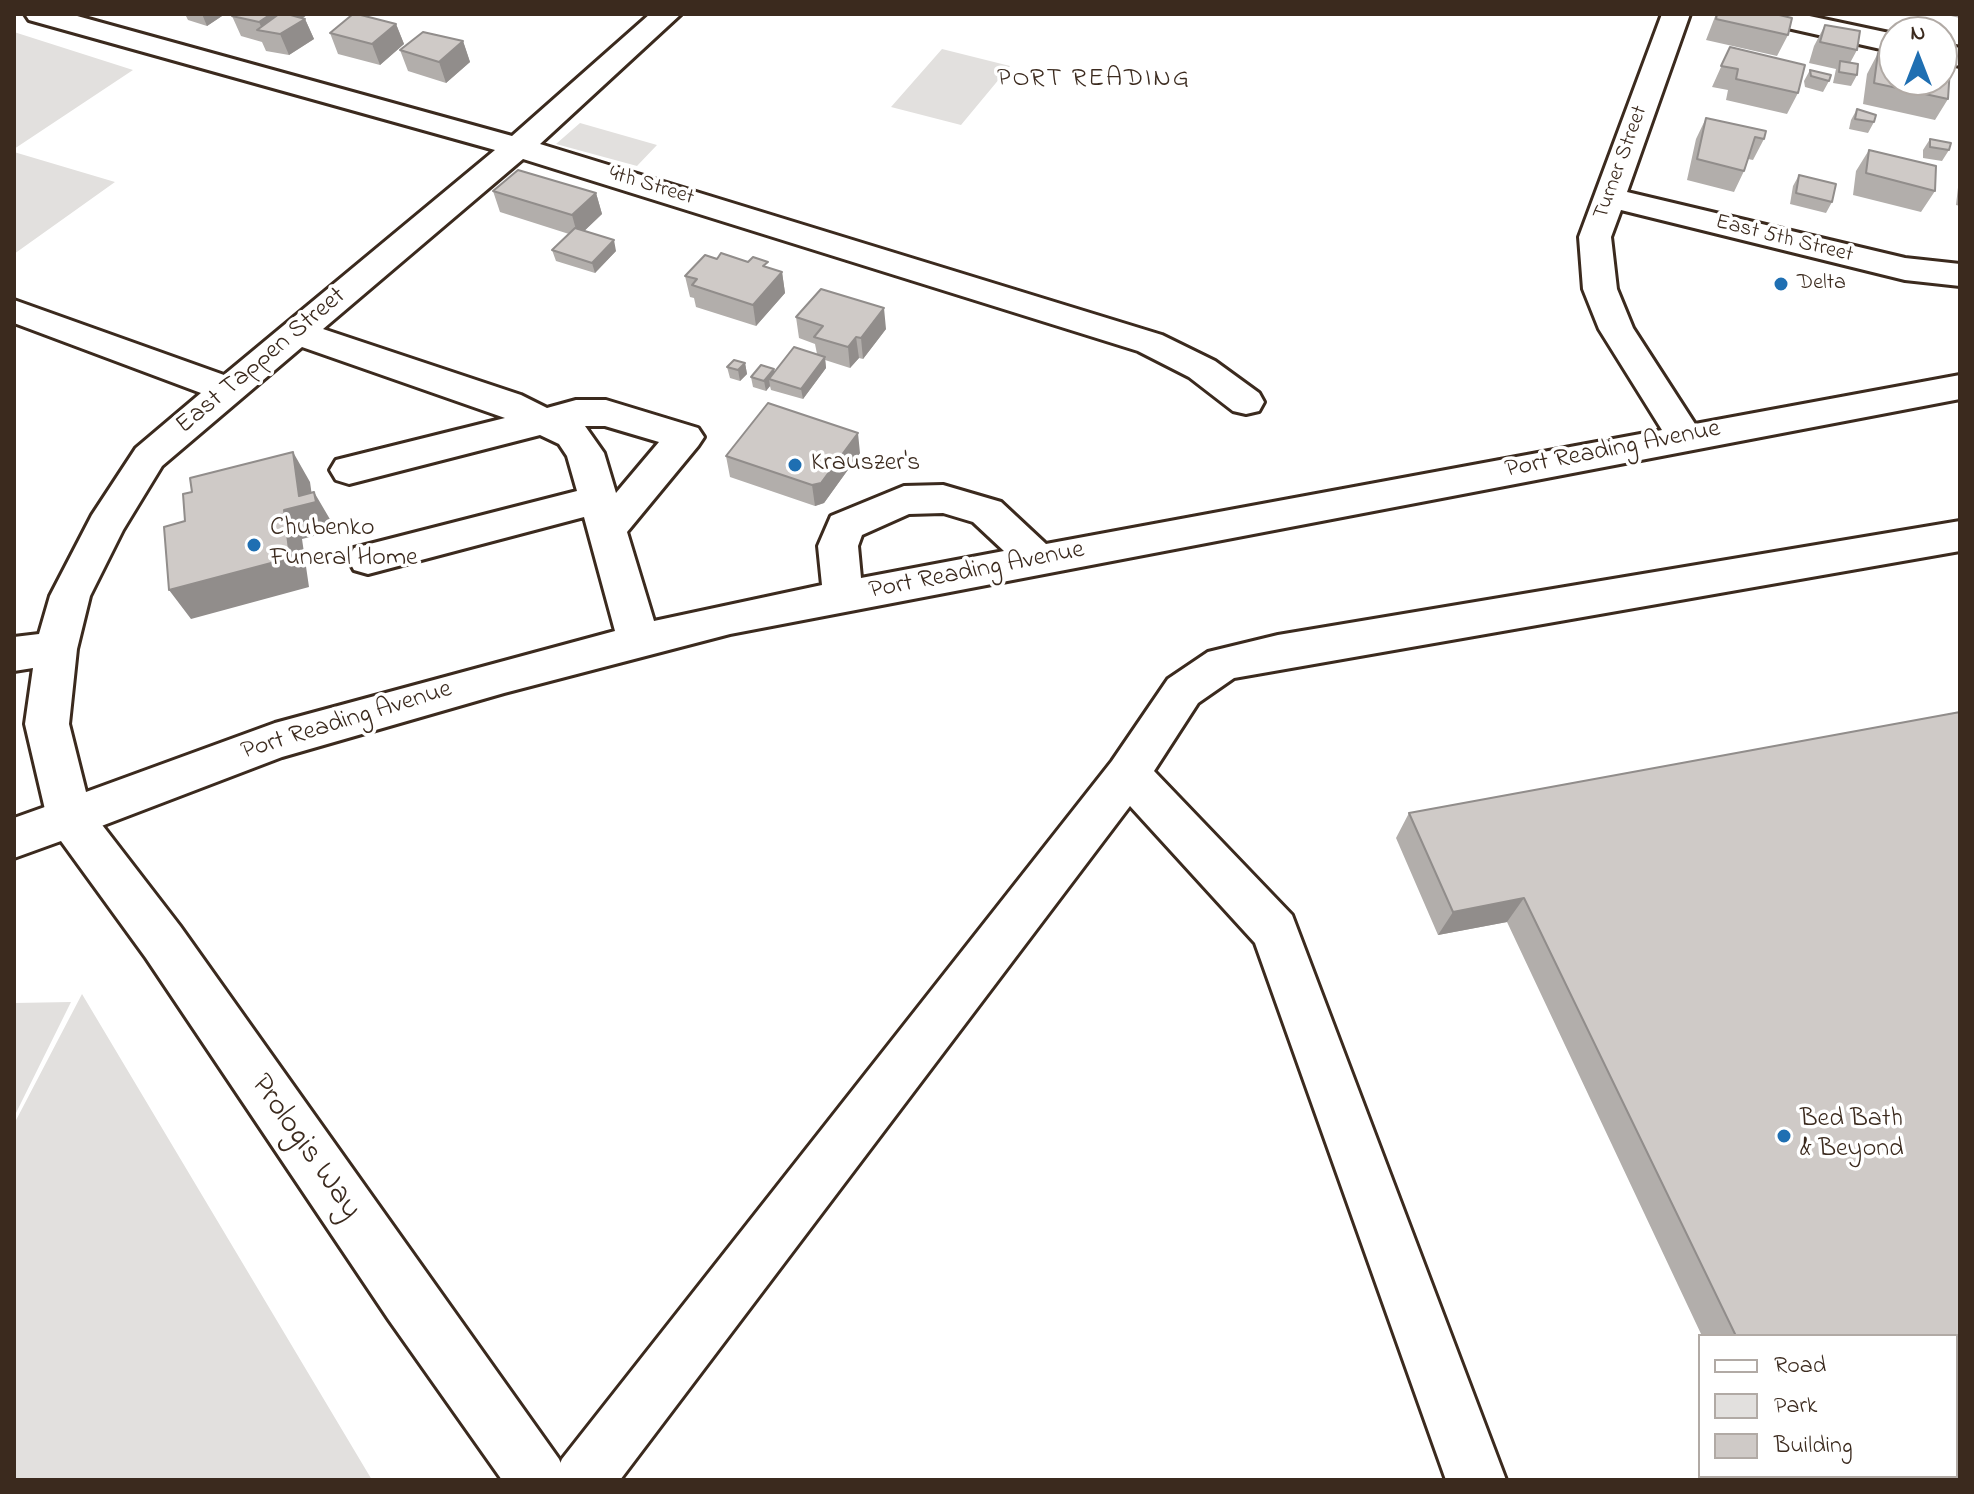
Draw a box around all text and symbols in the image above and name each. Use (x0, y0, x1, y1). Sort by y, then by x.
north arrow (1878, 16, 1958, 96)
text: N (1911, 18, 1925, 50)
district label: PORT READING (997, 65, 1191, 97)
street label: Turner Street (1589, 103, 1655, 223)
street label: 4th Street (605, 162, 697, 212)
street label: East 5th Street (1713, 210, 1855, 270)
place label: Delta (1797, 271, 1846, 297)
marker: Delta (1772, 275, 1790, 293)
street label: East Tappen Street (171, 282, 353, 442)
street label: Port Reading Avenue (1503, 415, 1723, 487)
place label: Krauszer's (811, 449, 920, 481)
marker: Krauszer's (786, 456, 804, 474)
place label: Chubenko Funeral Home (270, 514, 418, 576)
marker: Chubenko Funeral Home (245, 536, 263, 554)
street label: Port Reading Avenue (867, 536, 1087, 608)
street label: Port Reading Avenue (238, 675, 456, 769)
street label: Prologis Way (240, 1068, 368, 1228)
place label: Bed Bath & Beyond (1800, 1105, 1904, 1166)
marker: Bed Bath & Beyond (1775, 1127, 1793, 1145)
legend (1698, 1334, 1958, 1478)
text: Road (1774, 1349, 1826, 1384)
text: Park (1774, 1389, 1817, 1424)
text: Building (1774, 1429, 1853, 1464)

